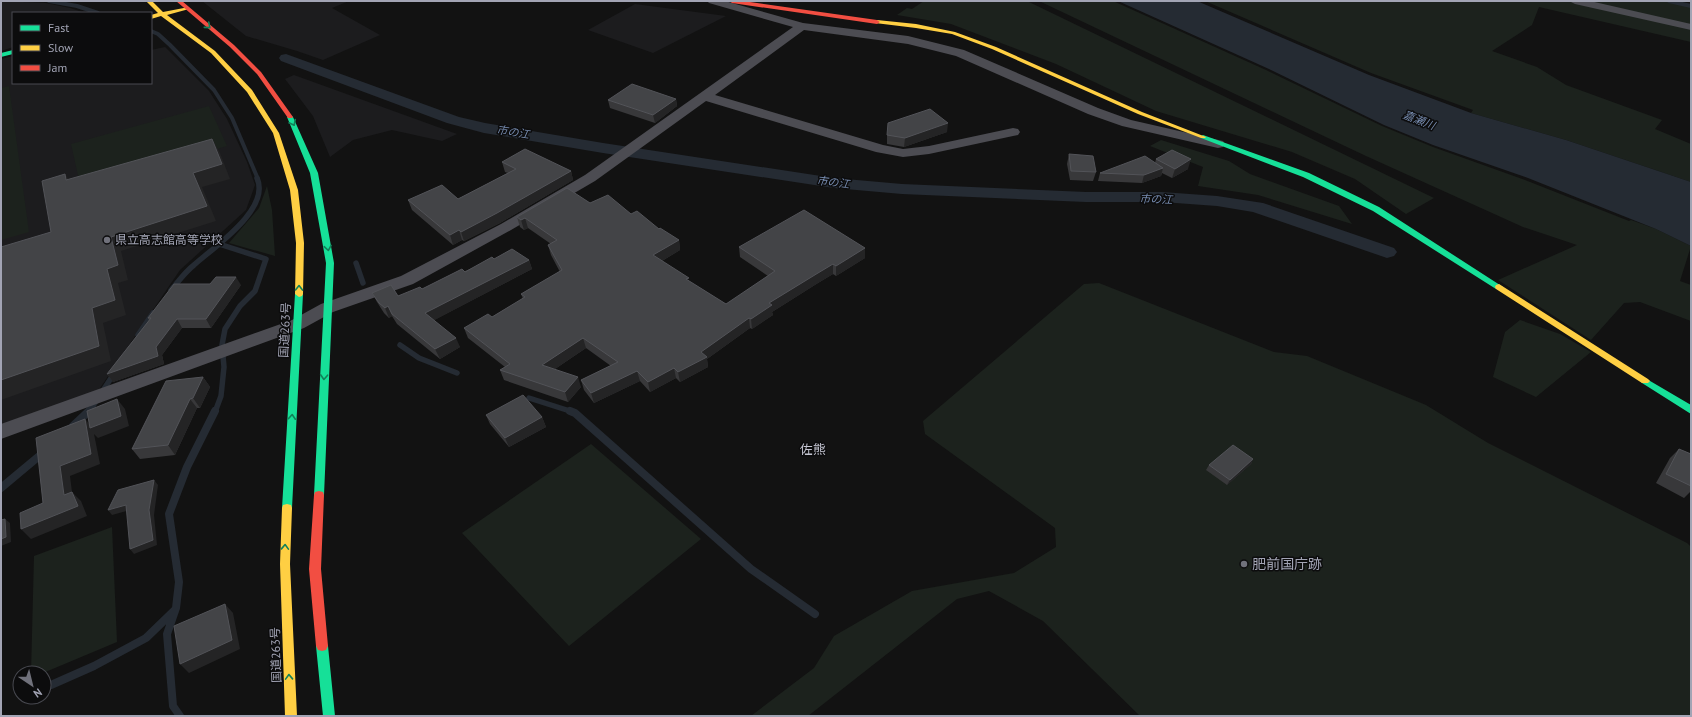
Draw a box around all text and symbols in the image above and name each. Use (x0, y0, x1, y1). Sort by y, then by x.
legend (12, 12, 152, 84)
text: Fast (48, 20, 69, 35)
one-way arrow (204, 22, 211, 29)
text: Slow (48, 40, 73, 55)
text: Jam (47, 60, 67, 75)
water label: 嘉瀬川 (1401, 108, 1438, 133)
one-way arrow (288, 119, 296, 126)
water label: 市の江 (496, 123, 531, 142)
water label: 市の江 (816, 173, 851, 191)
water label: 市の江 (1139, 191, 1174, 207)
place label: 県立高志館高等学校 (115, 232, 223, 247)
marker: 県立高志館高等学校 (102, 235, 112, 245)
one-way arrow (323, 245, 332, 251)
one-way arrow (295, 285, 304, 291)
street label: 国道263号 (276, 302, 293, 358)
one-way arrow (320, 374, 329, 380)
one-way arrow (287, 414, 296, 420)
district label: 佐熊 (800, 441, 826, 458)
one-way arrow (281, 544, 290, 550)
place label: 肥前国庁跡 (1252, 555, 1322, 573)
marker: 肥前国庁跡 (1239, 559, 1249, 569)
street label: 国道263号 (267, 627, 284, 683)
north arrow (12, 665, 52, 705)
one-way arrow (285, 674, 294, 680)
text: N (31, 685, 45, 701)

